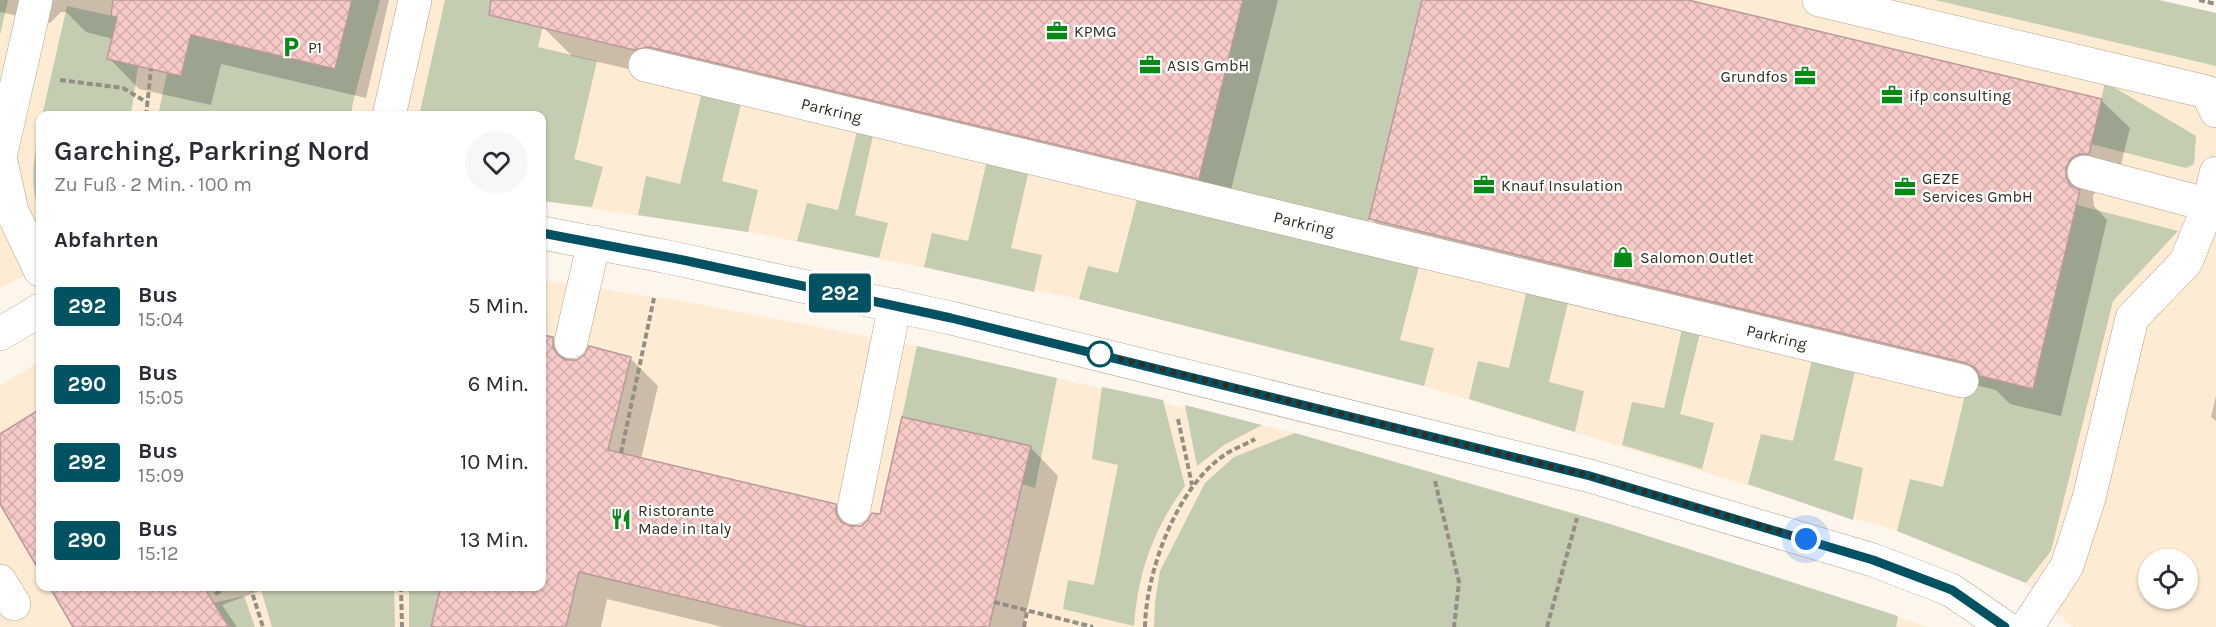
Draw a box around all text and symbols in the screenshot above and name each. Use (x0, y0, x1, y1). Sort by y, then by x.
office icon: KPMG (1045, 19, 1069, 43)
place label: KPMG (1074, 22, 1116, 41)
parking icon: P1 (279, 35, 303, 59)
place label: P1 (308, 38, 322, 57)
office icon: ASIS GmbH (1138, 53, 1162, 77)
place label: ASIS GmbH (1167, 56, 1249, 75)
office icon: Grundfos (1793, 64, 1817, 88)
place label: Grundfos (1720, 67, 1788, 86)
office icon: ifp consulting (1880, 83, 1904, 107)
place label: ifp consulting (1909, 86, 2011, 105)
street label: Parkring (799, 94, 864, 127)
button: heart (465, 131, 528, 194)
text: Garching, Parkring Nord (54, 134, 370, 167)
place label: GEZE Services GmbH (1922, 169, 2033, 206)
text: Zu Fuß · 2 Min. · 100 m (54, 173, 252, 196)
office icon: Knauf Insulation (1472, 173, 1496, 197)
office icon: GEZE Services GmbH (1893, 175, 1917, 199)
place label: Knauf Insulation (1501, 176, 1623, 195)
street label: Parkring (1272, 207, 1336, 240)
text: Abfahrten (54, 227, 159, 253)
shop icon: Salomon Outlet (1611, 245, 1635, 269)
place label: Salomon Outlet (1640, 248, 1754, 267)
line badge: 292 (806, 274, 874, 312)
text: 292 (821, 281, 859, 305)
text: Bus (138, 282, 178, 308)
text: 5 Min. (468, 293, 528, 319)
text: 292 (68, 294, 106, 318)
text: 15:04 (138, 308, 184, 331)
street label: Parkring (1745, 321, 1809, 354)
unlabelled marker (1087, 341, 1113, 367)
text: Bus (138, 360, 178, 386)
text: 6 Min. (468, 371, 528, 397)
text: 290 (68, 372, 106, 396)
text: 15:05 (138, 386, 184, 409)
text: Bus (138, 438, 178, 464)
text: 10 Min. (460, 449, 528, 475)
text: 292 (68, 450, 106, 474)
text: 15:09 (138, 464, 184, 487)
place label: Ristorante Made in Italy (638, 501, 732, 538)
restaurant icon: Ristorante Made in Italy (609, 507, 633, 531)
text: Bus (138, 516, 178, 542)
your location (1791, 524, 1821, 554)
text: 13 Min. (460, 527, 528, 553)
text: 290 (68, 528, 106, 552)
text: 15:12 (138, 542, 179, 565)
map controls (2138, 549, 2198, 609)
button: locate (2138, 549, 2198, 609)

